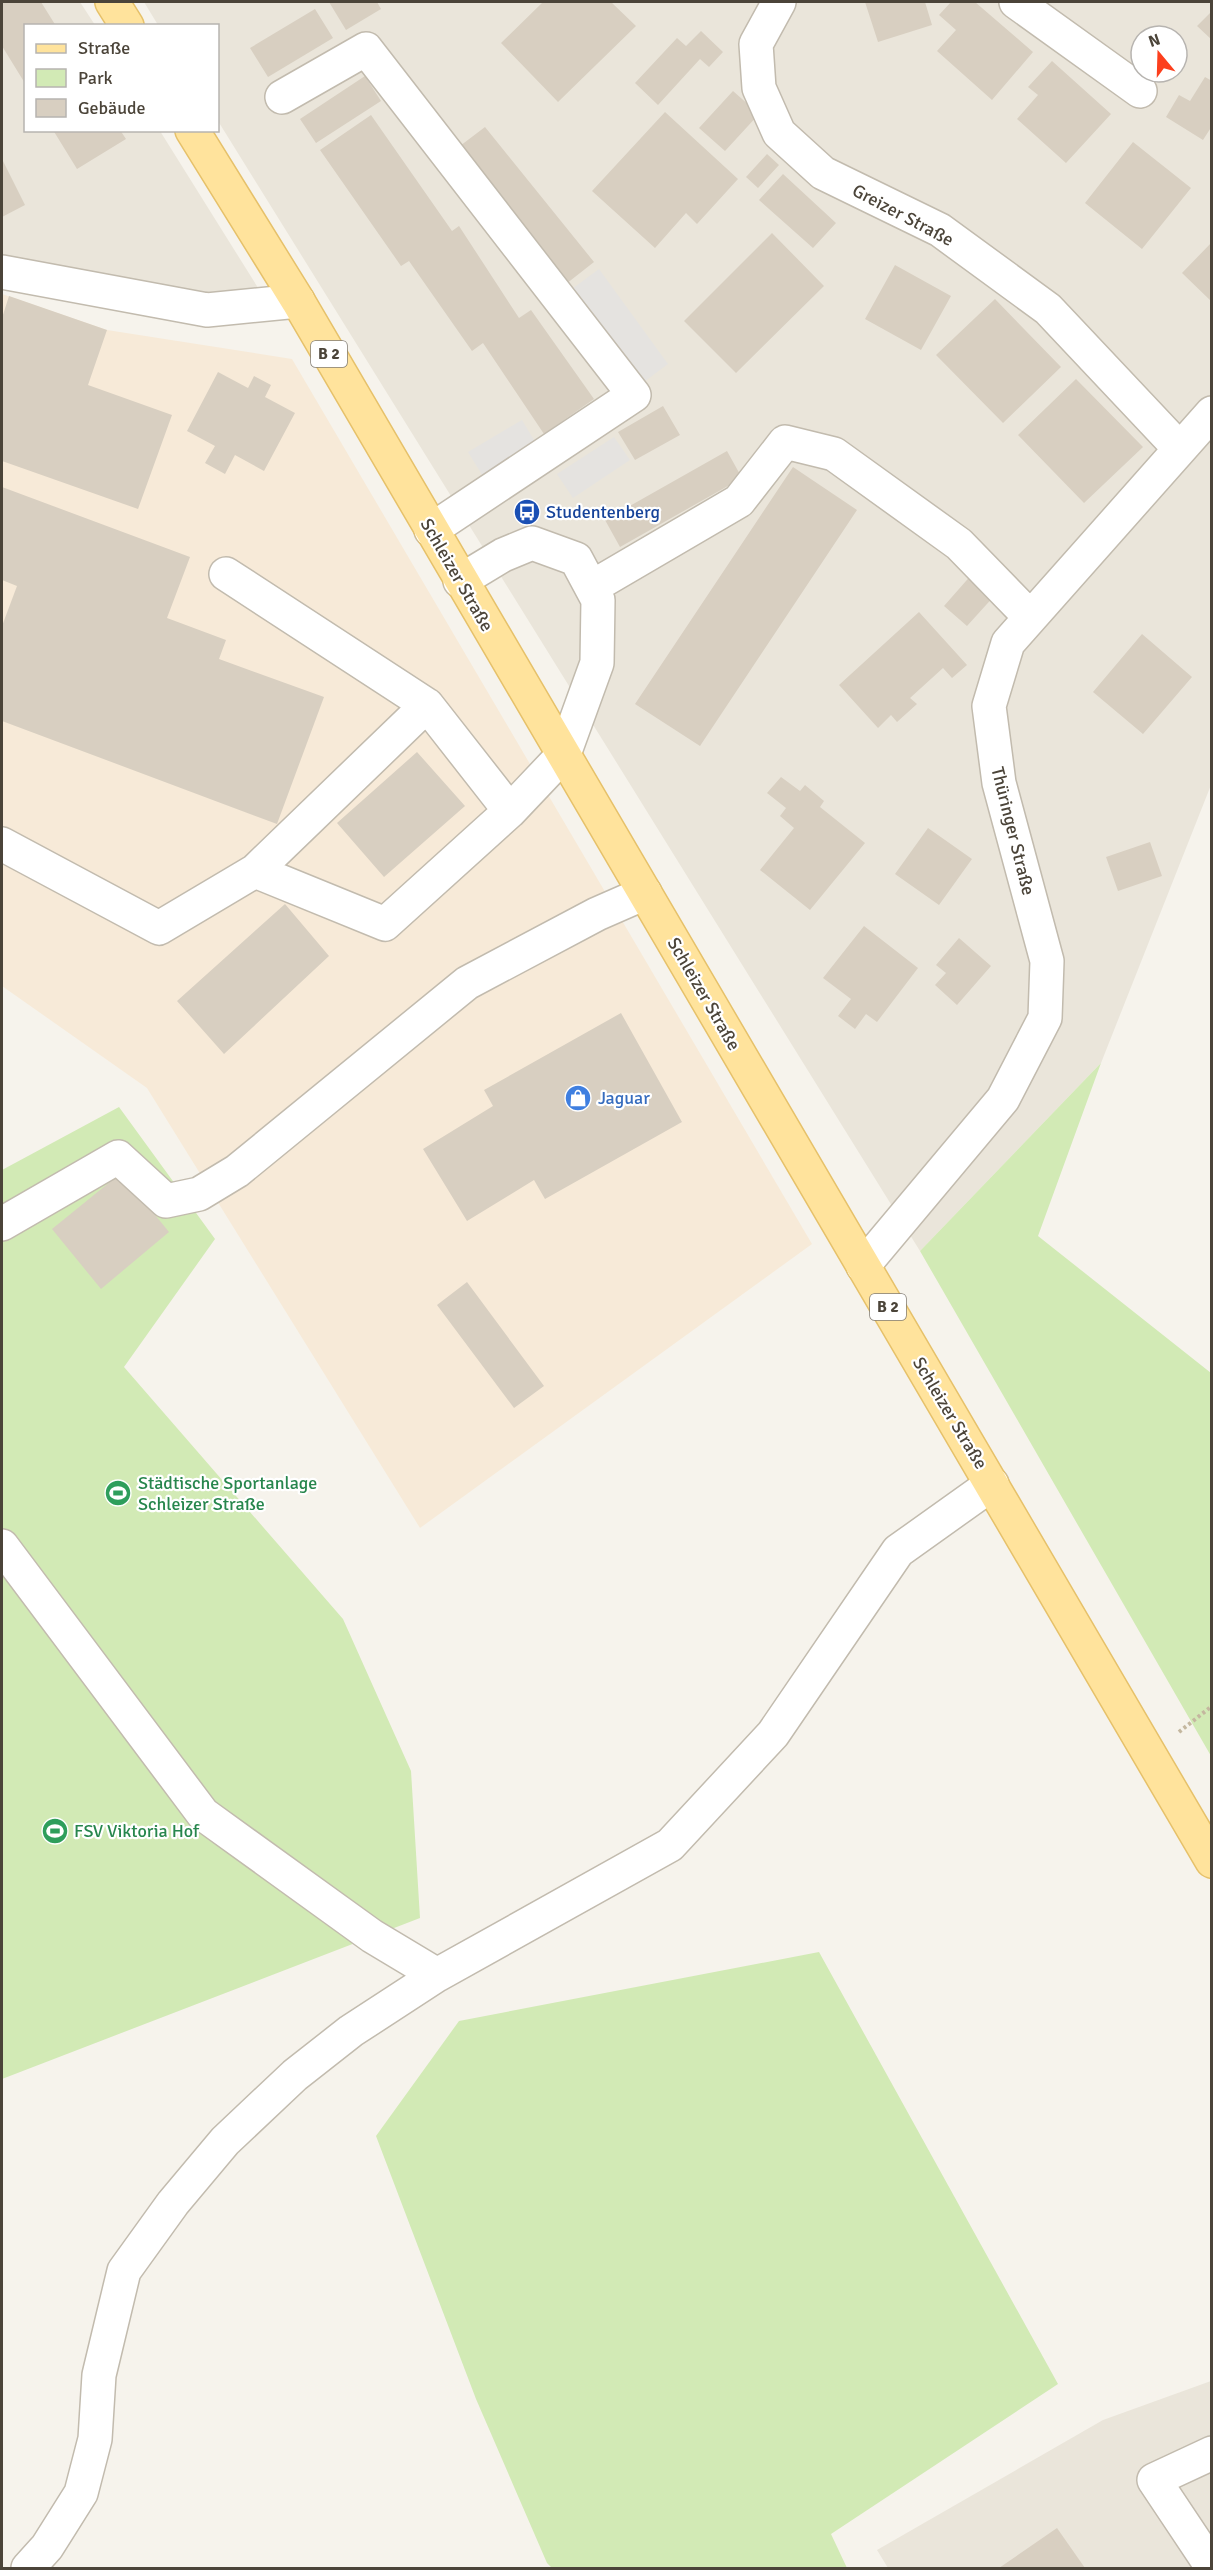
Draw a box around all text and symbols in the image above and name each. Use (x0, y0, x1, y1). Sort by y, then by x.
legend (24, 24, 219, 132)
north arrow (1129, 24, 1189, 84)
text: N (1146, 29, 1163, 52)
text: Straße (78, 37, 130, 59)
text: Park (78, 67, 113, 89)
text: Gebäude (78, 97, 146, 119)
street label: Greizer Straße (849, 179, 957, 251)
road number: B 2 (311, 341, 347, 367)
bus stop icon: Studentenberg (512, 497, 542, 527)
place label: Studentenberg (546, 501, 660, 523)
street label: Schleizer Straße (416, 515, 498, 635)
street label: Thüringer Straße (986, 765, 1040, 897)
street label: Schleizer Straße (663, 934, 745, 1054)
shop icon: Jaguar (563, 1083, 593, 1113)
place label: Jaguar (598, 1087, 650, 1109)
road number: B 2 (870, 1294, 906, 1320)
street label: Schleizer Straße (908, 1353, 992, 1473)
place label: Städtische Sportanlage Schleizer Straße (138, 1472, 317, 1515)
sports icon: Städtische Sportanlage Schleizer Straße (103, 1478, 133, 1508)
sports icon: FSV Viktoria Hof (40, 1816, 70, 1846)
place label: FSV Viktoria Hof (74, 1820, 200, 1842)

